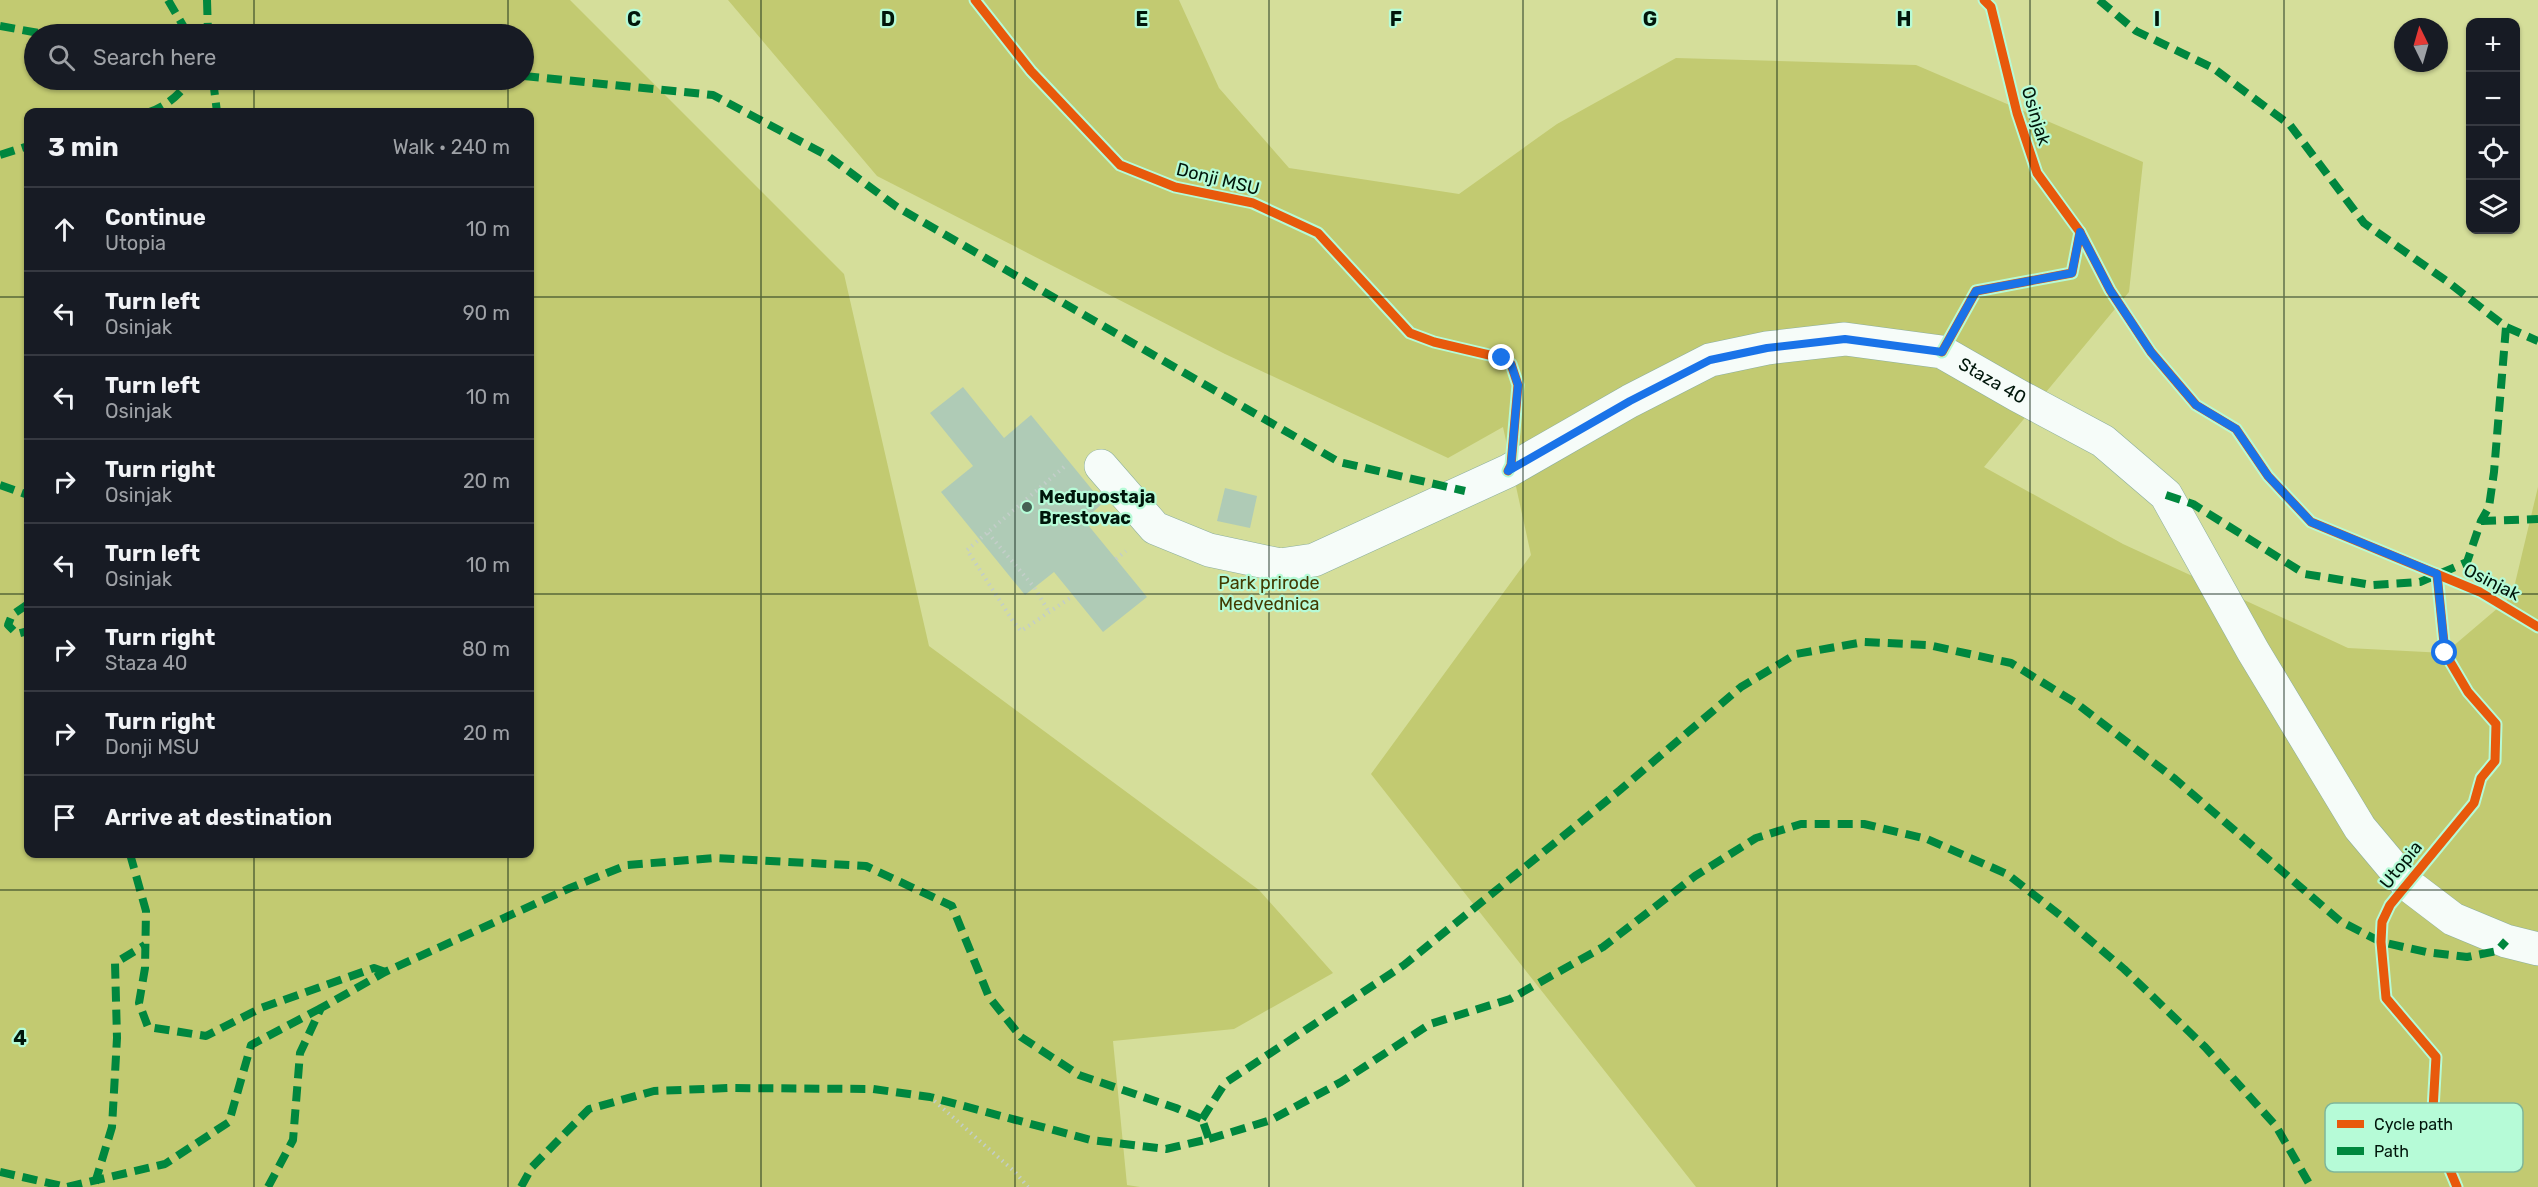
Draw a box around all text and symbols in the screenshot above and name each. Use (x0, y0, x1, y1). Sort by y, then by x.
text: C (627, 7, 641, 31)
text: D (881, 7, 895, 31)
text: E (1136, 7, 1148, 31)
text: F (1390, 7, 1402, 31)
text: G (1643, 7, 1657, 31)
text: H (1897, 7, 1911, 31)
text: I (2154, 7, 2160, 31)
north arrow (2394, 18, 2448, 72)
map controls (2466, 18, 2520, 234)
button: + (2466, 18, 2520, 72)
search box (24, 24, 534, 90)
icon: search (45, 41, 78, 74)
text: Search here (93, 44, 216, 71)
button: − (2466, 72, 2520, 126)
street label: Osinjak (2017, 84, 2056, 149)
button: locate (2466, 126, 2520, 180)
text: 3 min (48, 132, 119, 163)
text: Walk · 240 m (393, 135, 510, 159)
street label: Donji MSU (1174, 158, 1262, 200)
button: layers (2466, 180, 2520, 234)
text: Continue (105, 204, 206, 231)
icon: ahead (48, 213, 81, 246)
text: 10 m (466, 217, 510, 241)
text: Utopia (105, 231, 166, 255)
text: Turn left (105, 288, 200, 315)
icon: left (48, 297, 81, 330)
text: 90 m (463, 301, 510, 325)
text: Osinjak (105, 315, 172, 339)
route end (1488, 344, 1514, 370)
street label: Staza 40 (1955, 353, 2030, 409)
text: Turn left (105, 372, 200, 399)
icon: left (48, 381, 81, 414)
text: 10 m (466, 385, 510, 409)
text: Osinjak (105, 399, 172, 423)
text: Turn right (105, 456, 215, 483)
icon: right (48, 465, 81, 498)
text: 20 m (463, 469, 510, 493)
text: Osinjak (105, 483, 172, 507)
place label: Međupostaja Brestovac (1039, 486, 1155, 529)
marker: Međupostaja Brestovac (1020, 500, 1034, 514)
text: Turn left (105, 540, 200, 567)
icon: left (48, 549, 81, 582)
text: 10 m (466, 553, 510, 577)
street label: Osinjak (2460, 558, 2525, 606)
text: Osinjak (105, 567, 172, 591)
park label: Park prirode Medvednica (1218, 572, 1320, 615)
text: Turn right (105, 624, 215, 651)
icon: right (48, 633, 81, 666)
text: 80 m (462, 637, 510, 661)
route start (2431, 639, 2457, 665)
text: Staza 40 (105, 651, 188, 675)
text: Turn right (105, 708, 215, 735)
icon: right (48, 717, 81, 750)
text: 20 m (463, 721, 510, 745)
text: Donji MSU (105, 735, 200, 759)
icon: arrive (48, 801, 81, 834)
text: Arrive at destination (105, 804, 332, 831)
street label: Utopia (2375, 837, 2427, 893)
text: 4 (13, 1026, 27, 1050)
legend (2325, 1103, 2523, 1172)
text: Cycle path (2374, 1115, 2453, 1134)
text: Path (2374, 1142, 2409, 1161)

